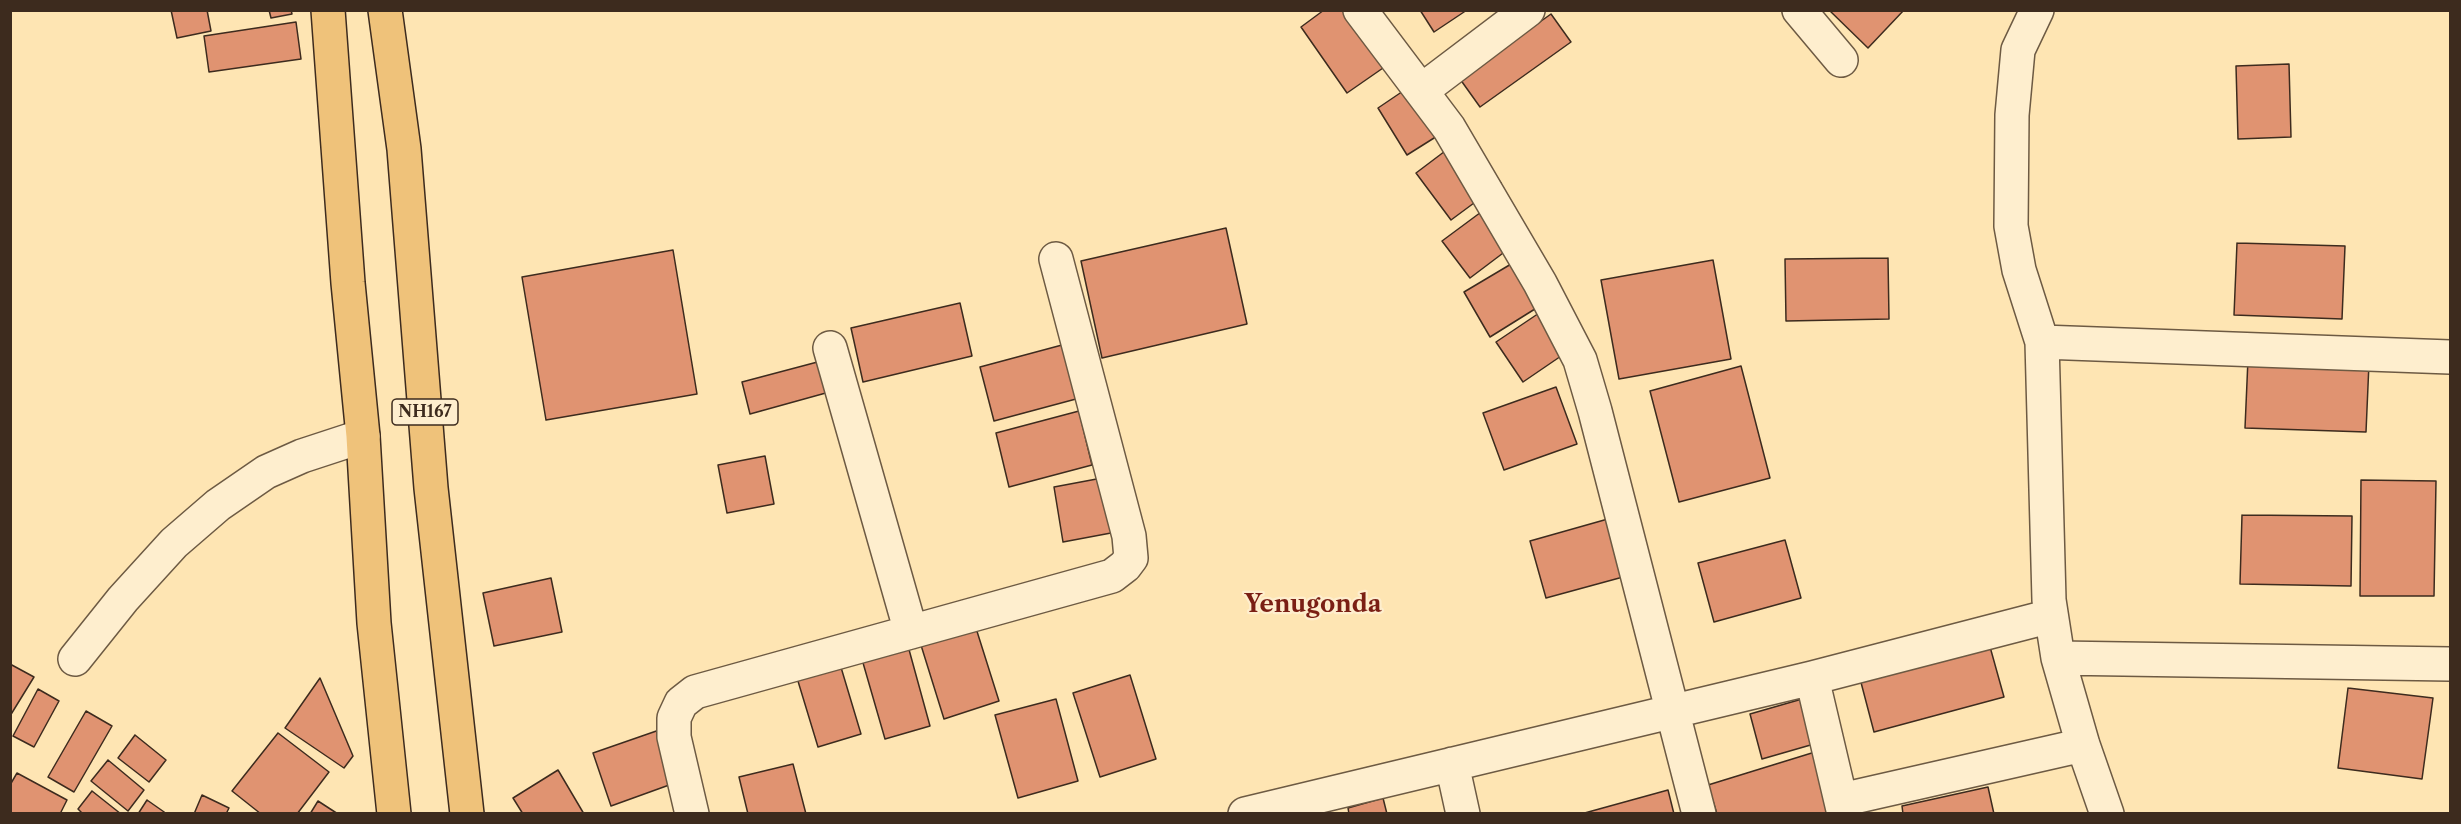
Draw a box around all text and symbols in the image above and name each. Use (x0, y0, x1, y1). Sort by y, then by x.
road number: NH167 (392, 399, 458, 425)
district label: Yenugonda (1244, 591, 1382, 619)

